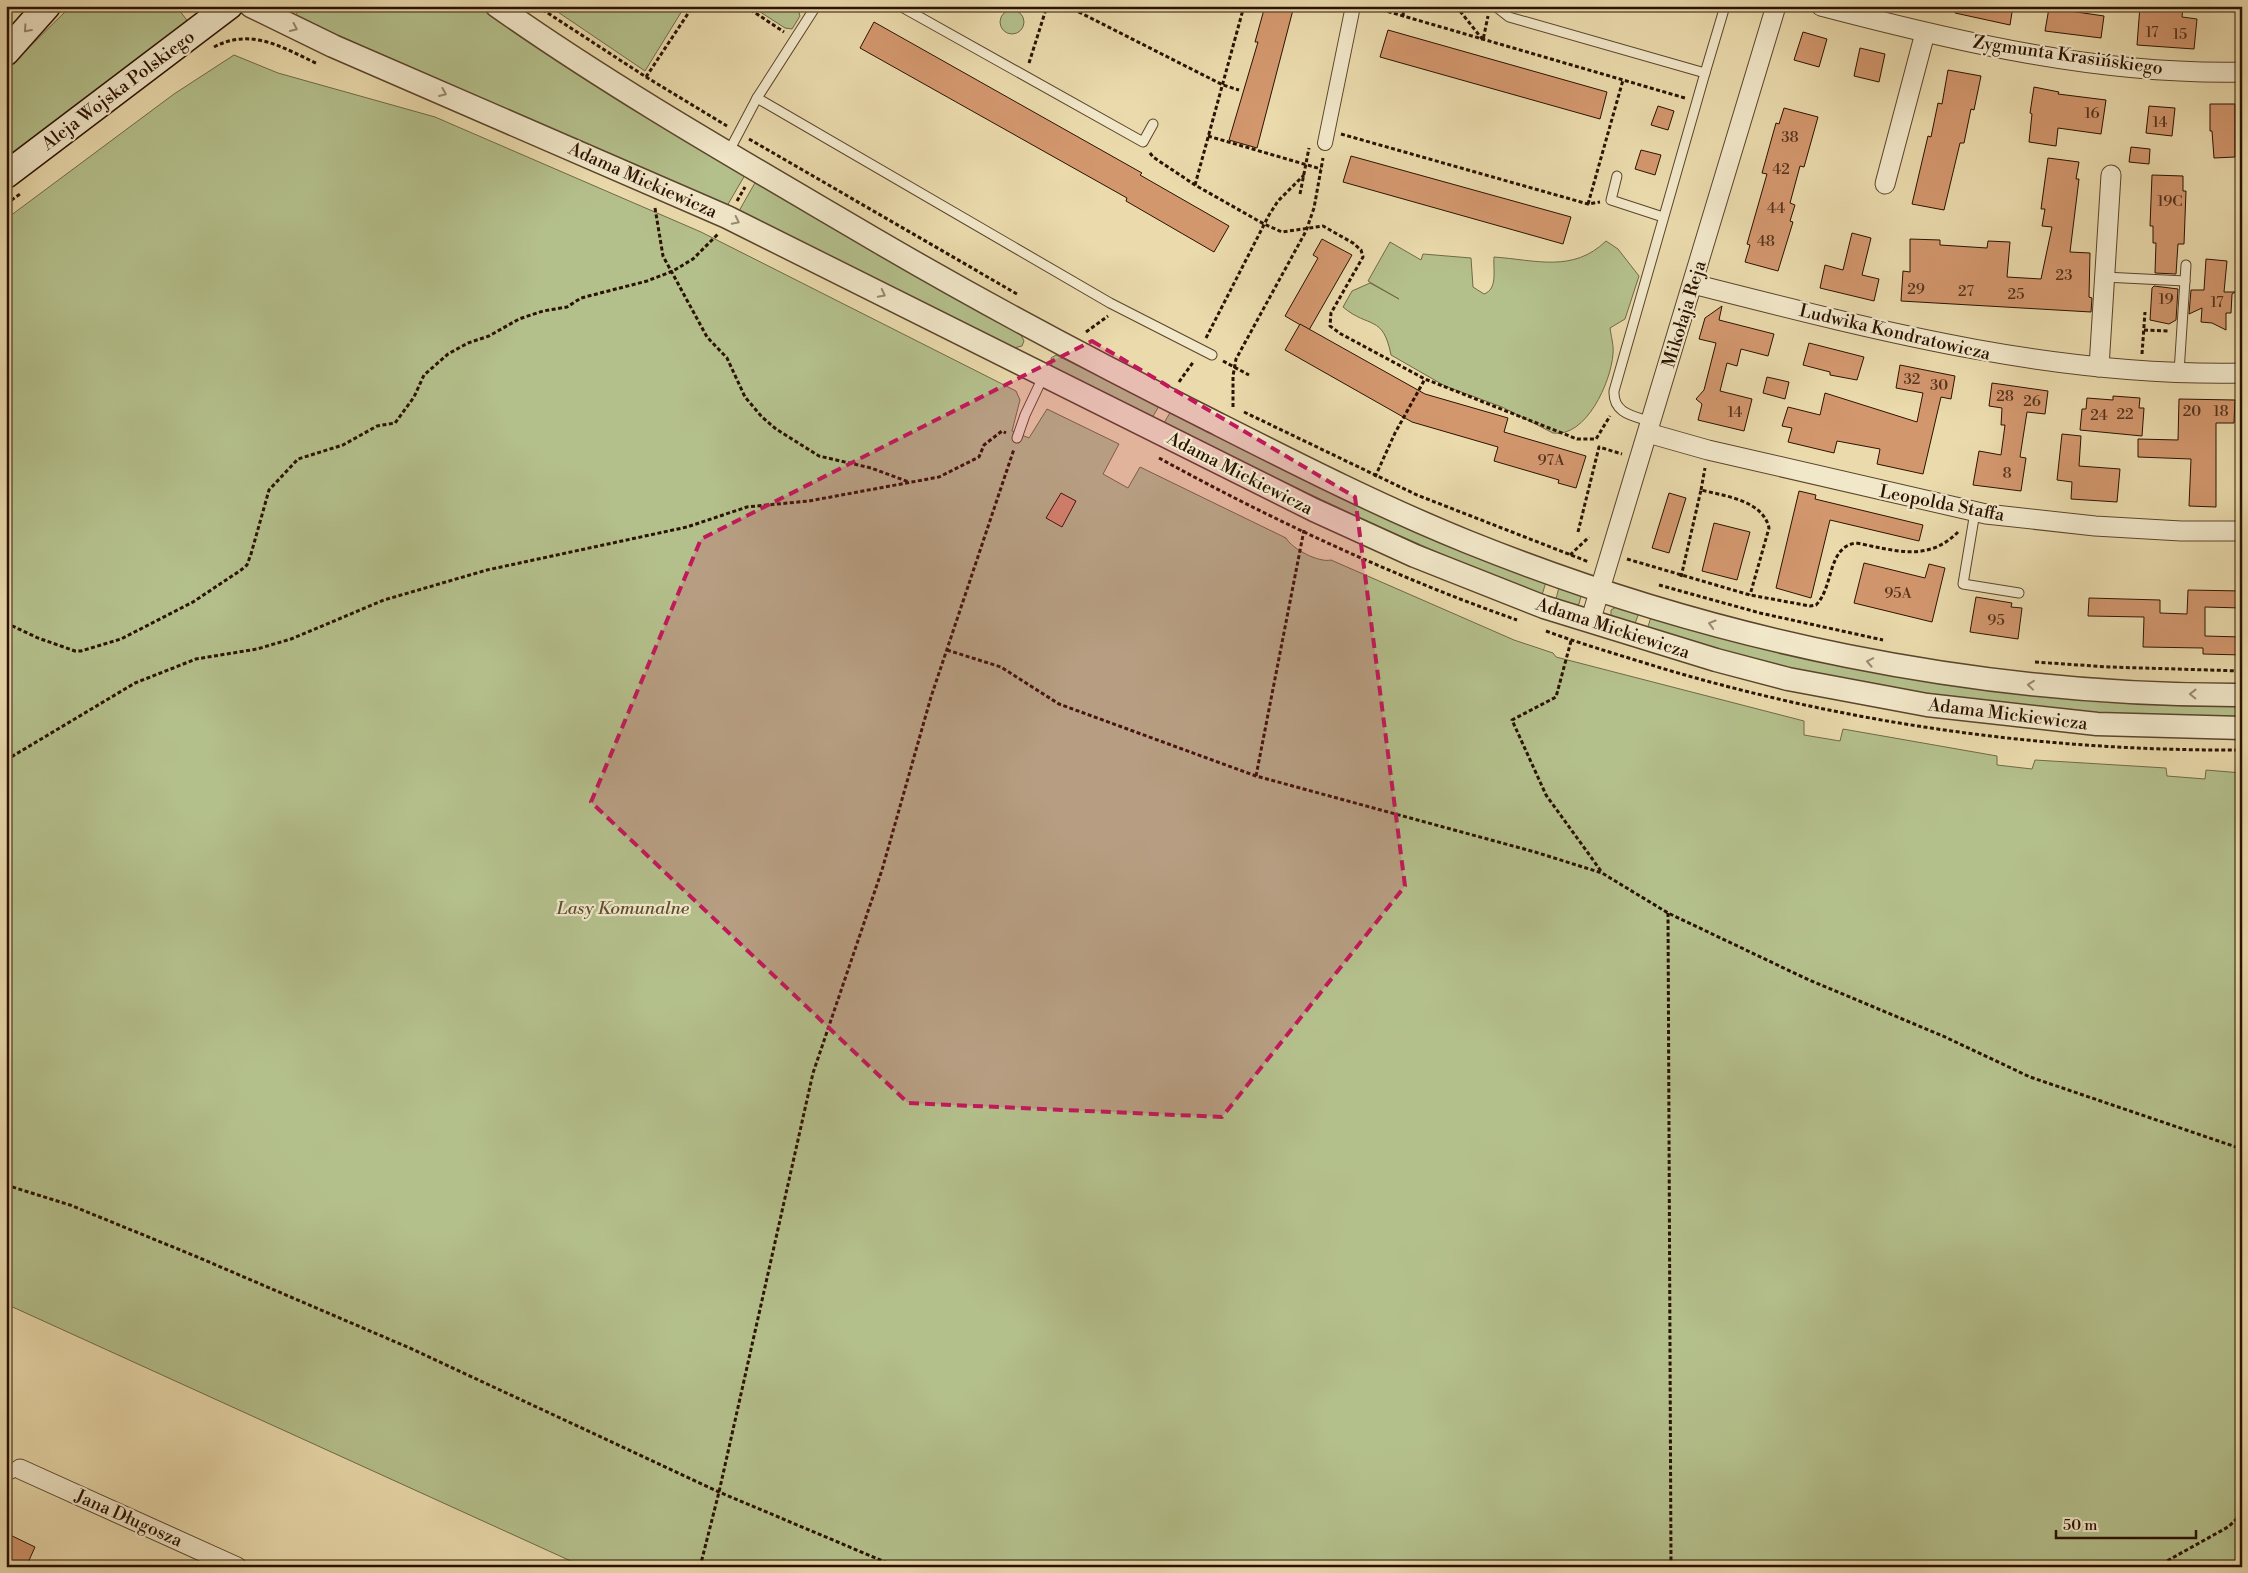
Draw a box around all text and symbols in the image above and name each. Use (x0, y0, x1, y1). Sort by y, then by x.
one-way arrow (289, 22, 298, 33)
house number: 17 (2145, 23, 2159, 42)
one-way arrow (24, 24, 33, 33)
street label: Aleja Wojska Polskiego (36, 25, 199, 156)
house number: 15 (2173, 25, 2187, 44)
street label: Zygmunta Krasińskiego (1972, 31, 2164, 80)
one-way arrow (438, 87, 447, 98)
house number: 16 (2084, 104, 2100, 123)
house number: 14 (2153, 113, 2167, 132)
house number: 38 (1781, 128, 1799, 147)
street label: Adama Mickiewicza (564, 137, 722, 224)
house number: 42 (1772, 160, 1790, 179)
house number: 19C (2157, 192, 2183, 211)
house number: 44 (1767, 199, 1785, 218)
one-way arrow (731, 215, 740, 225)
house number: 48 (1757, 232, 1775, 251)
street label: Mikołaja Reja (1657, 257, 1712, 370)
house number: 23 (2056, 266, 2072, 285)
house number: 29 (1907, 280, 1925, 299)
house number: 27 (1958, 282, 1974, 301)
house number: 25 (2008, 285, 2024, 304)
one-way arrow (877, 287, 886, 298)
house number: 19 (2158, 290, 2174, 309)
house number: 17 (2210, 293, 2224, 312)
street label: Ludwika Kondratowicza (1797, 299, 1994, 366)
house number: 32 (1904, 370, 1920, 389)
house number: 30 (1930, 376, 1948, 395)
house number: 28 (1996, 387, 2014, 406)
house number: 26 (2023, 392, 2041, 411)
house number: 20 (2183, 402, 2201, 421)
house number: 18 (2213, 402, 2229, 421)
house number: 14 (1728, 403, 1742, 422)
house number: 22 (2116, 405, 2134, 424)
house number: 24 (2090, 406, 2108, 425)
street label: Adama Mickiewicza (1162, 426, 1317, 521)
house number: 97A (1538, 451, 1565, 470)
house number: 8 (2002, 464, 2012, 483)
street label: Leopolda Staffa (1877, 480, 2007, 527)
house number: 95A (1884, 584, 1913, 603)
street label: Adama Mickiewicza (1532, 592, 1694, 664)
house number: 95 (1987, 611, 2005, 630)
one-way arrow (1708, 620, 1717, 630)
one-way arrow (1866, 657, 1874, 667)
one-way arrow (2027, 680, 2035, 691)
one-way arrow (2189, 689, 2197, 700)
street label: Adama Mickiewicza (1926, 693, 2090, 736)
park label: Lasy Komunalne (556, 897, 690, 920)
street label: Jana Długosza (71, 1484, 187, 1553)
scale bar (2056, 1508, 2196, 1540)
text: 50 m (2063, 1516, 2097, 1535)

